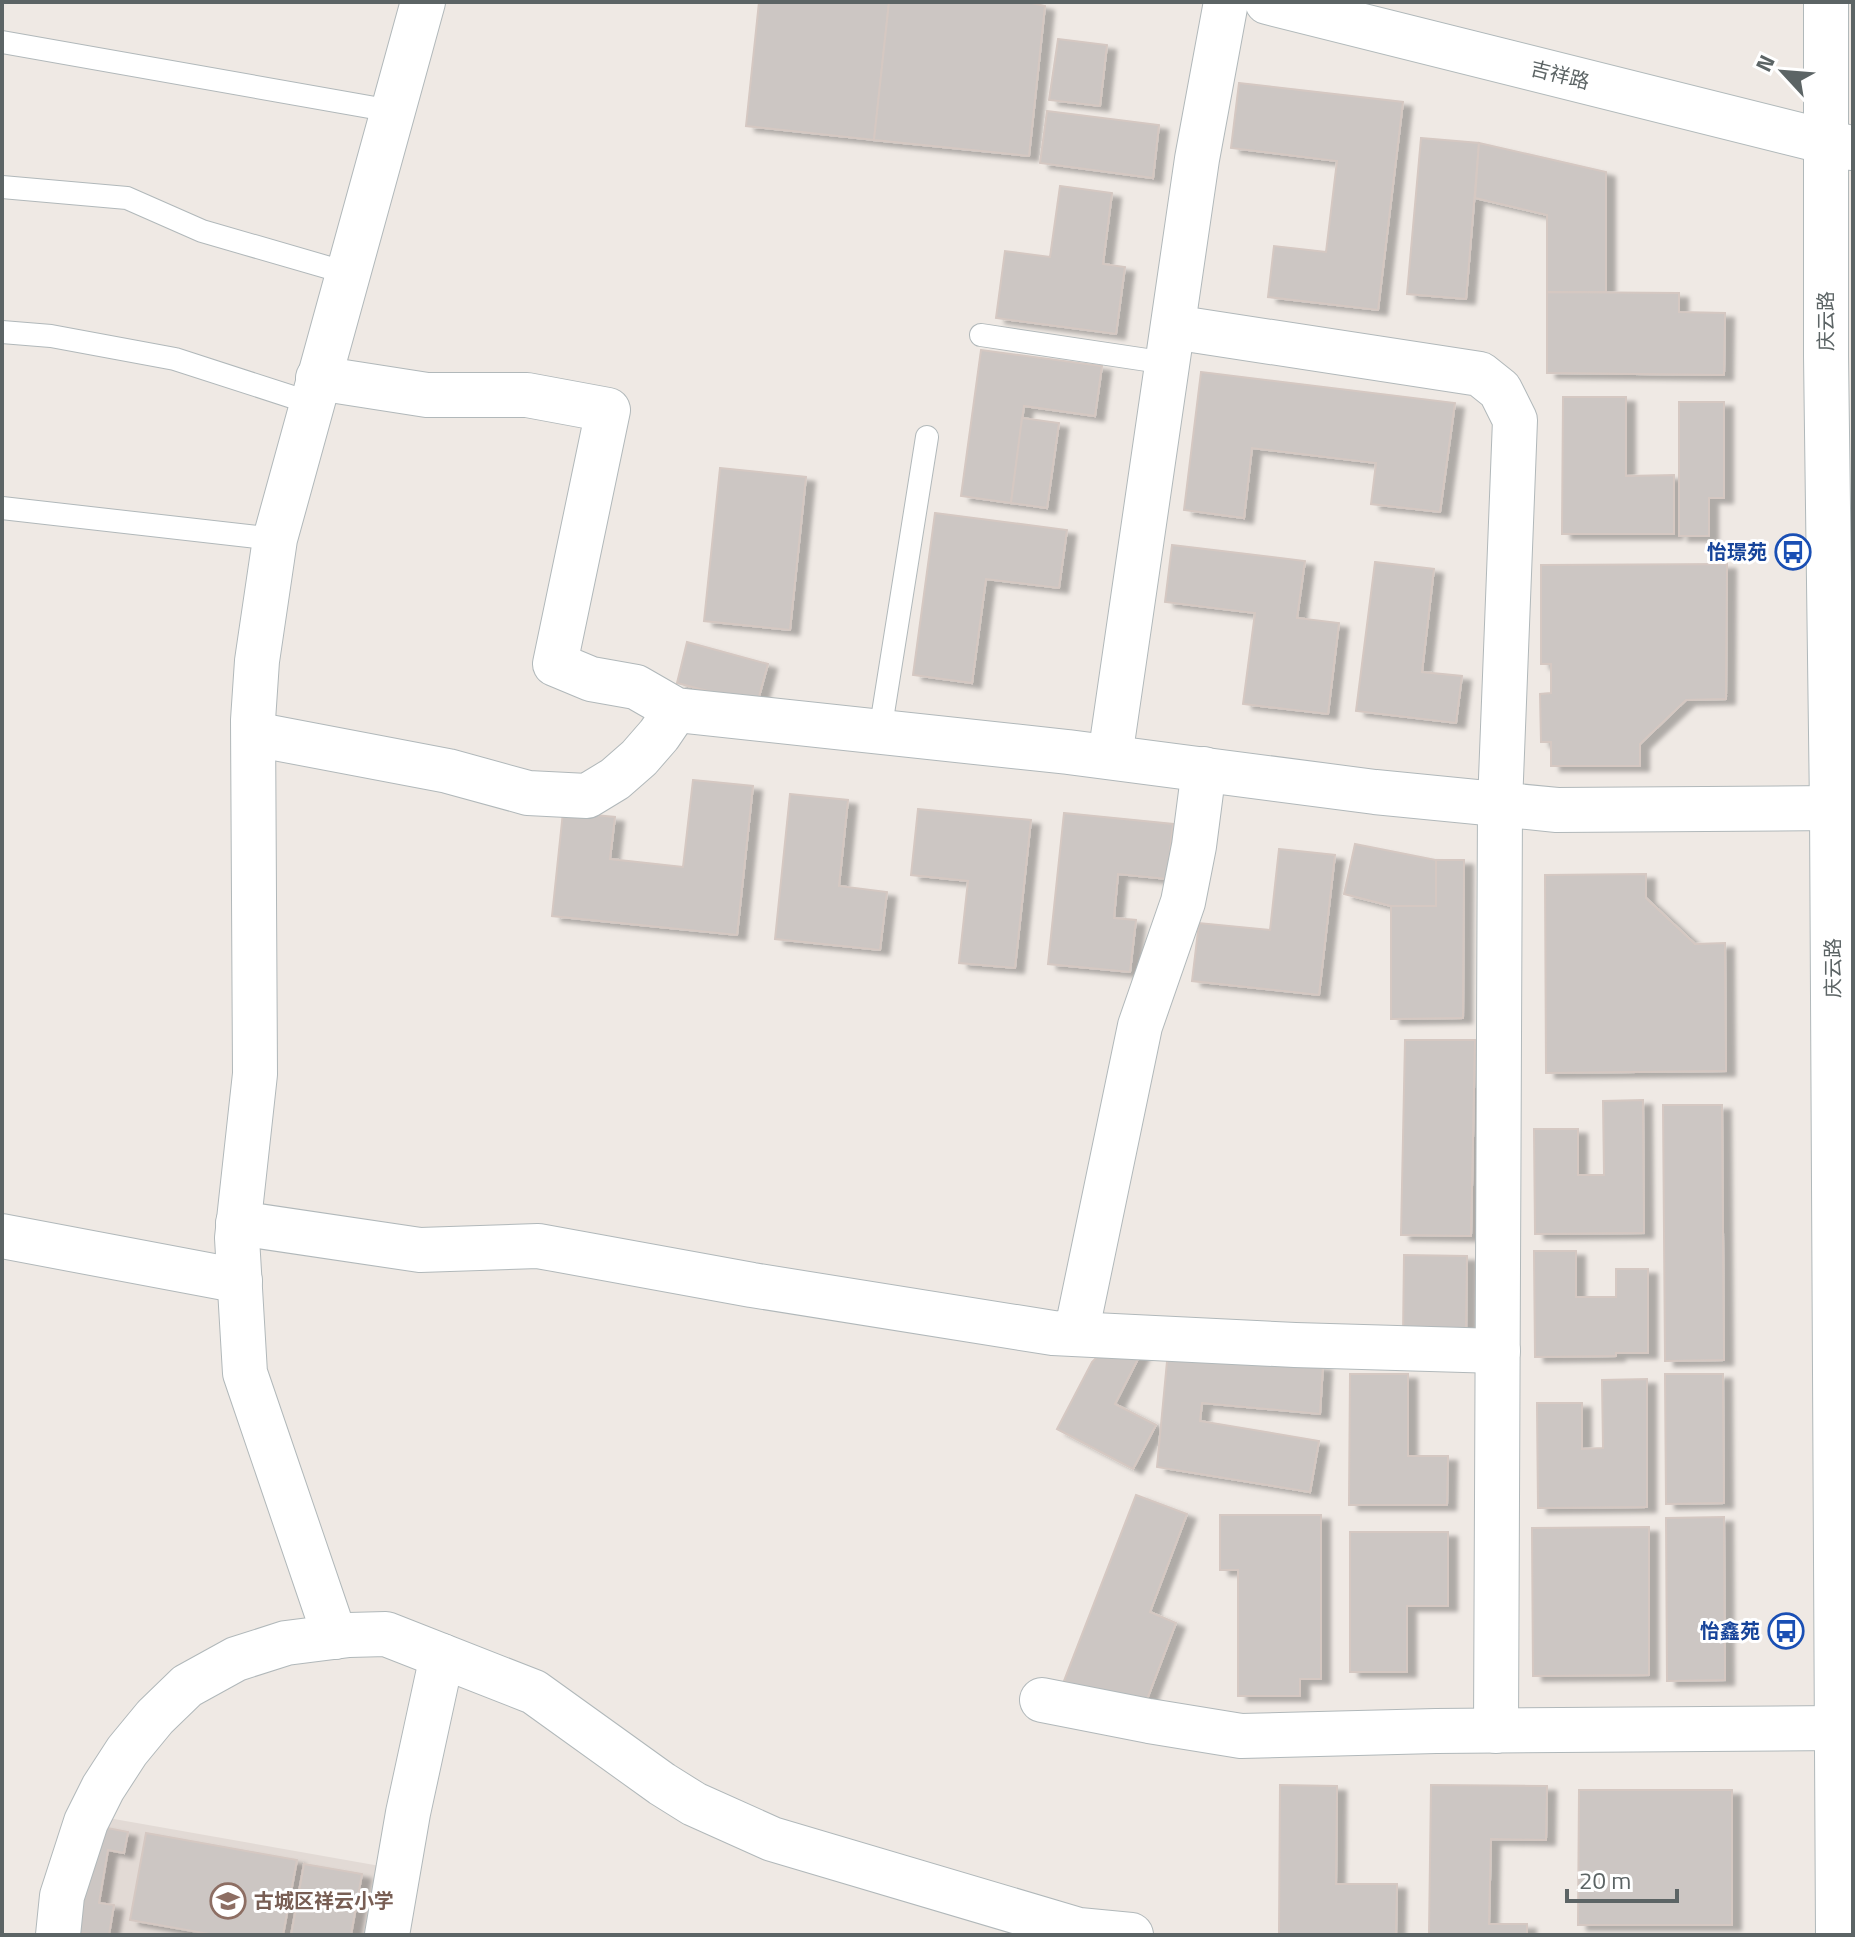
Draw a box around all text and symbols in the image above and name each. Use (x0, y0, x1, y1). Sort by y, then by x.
north arrow (1743, 32, 1823, 112)
text: N (1746, 49, 1784, 78)
street label: 吉祥路 (1527, 52, 1593, 97)
street label: 庆云路 (1810, 291, 1841, 351)
bus stop icon: 怡璟苑 (1774, 533, 1812, 571)
place label: 怡璟苑 (1707, 536, 1767, 567)
street label: 庆云路 (1817, 938, 1848, 998)
bus stop icon: 怡鑫苑 (1767, 1612, 1805, 1650)
place label: 怡鑫苑 (1700, 1615, 1760, 1646)
scale bar (1567, 1853, 1677, 1903)
text: 20 m (1579, 1862, 1631, 1898)
school or university icon: 古城区祥云小学 (209, 1882, 247, 1920)
place label: 古城区祥云小学 (254, 1885, 394, 1916)

